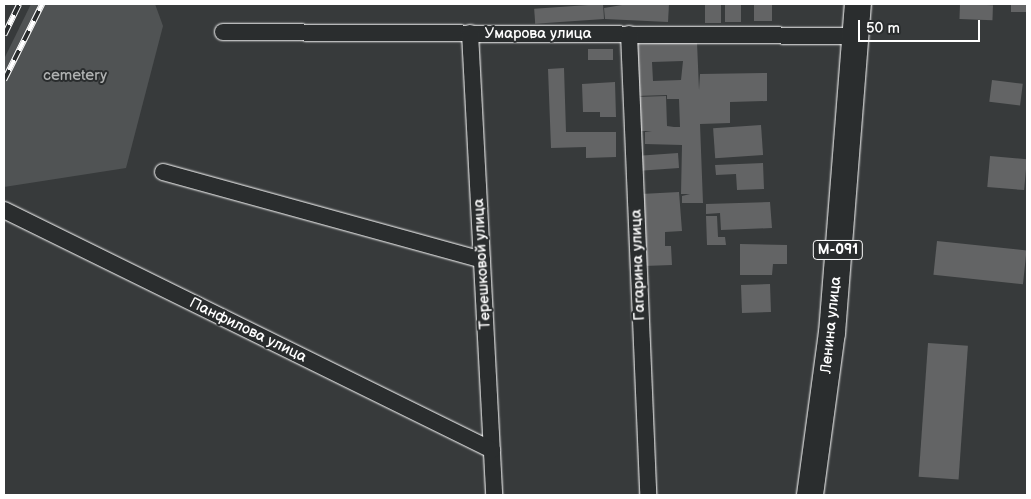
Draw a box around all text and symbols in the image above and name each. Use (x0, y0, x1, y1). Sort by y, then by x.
scale bar (861, 10, 984, 42)
text: 50 m (866, 19, 900, 38)
street label: Умарова улица (484, 25, 592, 43)
park label: cemetery (43, 67, 107, 85)
street label: Терешковой улица (470, 198, 494, 330)
street label: Гагарина улица (627, 209, 649, 321)
road number: М-091 (812, 238, 864, 262)
street label: Ленина улица (817, 275, 845, 375)
street label: Панфилова улица (186, 294, 310, 366)

